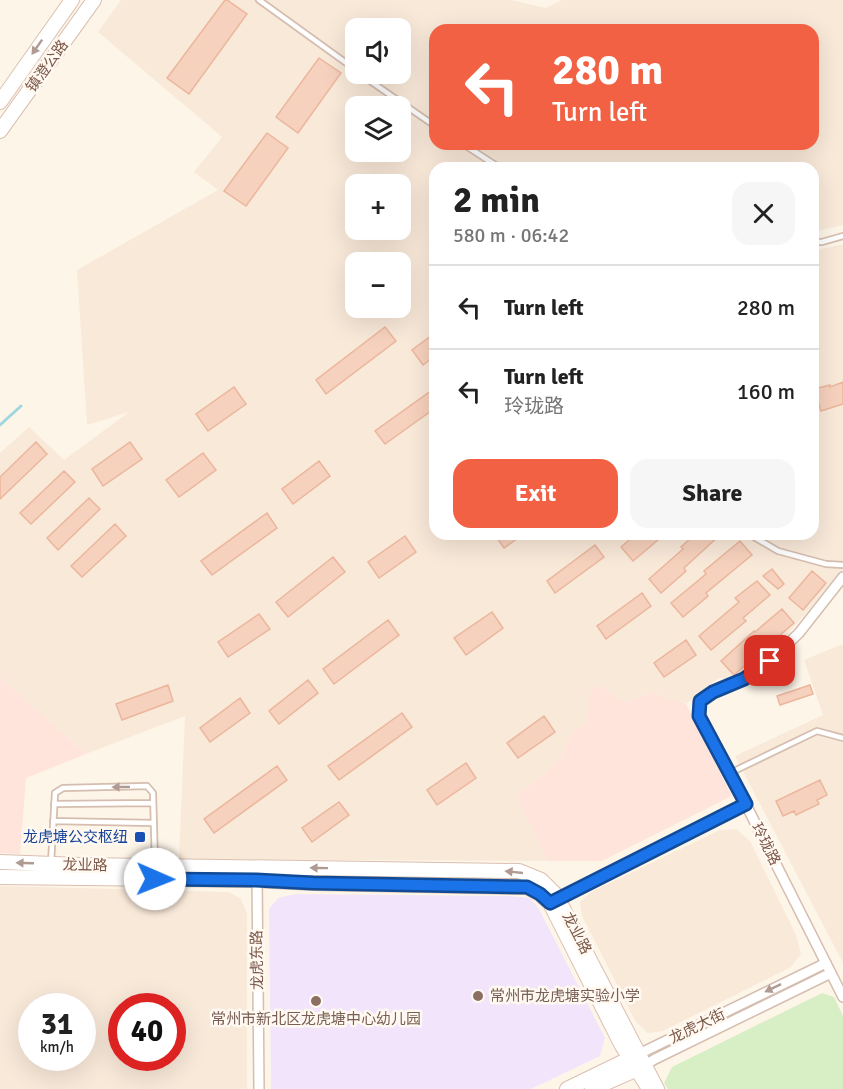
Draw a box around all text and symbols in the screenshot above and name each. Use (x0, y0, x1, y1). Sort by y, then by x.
map controls (345, 18, 411, 318)
button: sound (345, 18, 411, 84)
street label: 镇澄公路 (22, 36, 72, 96)
one-way arrow (31, 39, 43, 55)
text: 280 m (552, 45, 663, 96)
icon: left (453, 48, 531, 126)
button: layers (345, 96, 411, 162)
text: Turn left (552, 96, 647, 129)
button: + (345, 174, 411, 240)
text: 2 min (453, 178, 540, 223)
button: close (732, 182, 795, 245)
text: 580 m · 06:42 (453, 223, 569, 248)
button: − (345, 252, 411, 318)
icon: left (453, 291, 486, 324)
text: Turn left (504, 294, 584, 321)
text: 280 m (737, 294, 795, 321)
text: Turn left (504, 363, 584, 390)
icon: left (453, 375, 486, 408)
text: 160 m (737, 378, 795, 405)
text: 玲珑路 (504, 394, 564, 419)
button: Exit (453, 459, 618, 528)
button: Share (630, 459, 795, 528)
pin (744, 635, 795, 686)
icon: arrive (753, 644, 786, 677)
one-way arrow (112, 782, 131, 792)
street label: 玲珑路 (748, 820, 784, 868)
place label: 龙虎塘公交枢纽 (23, 828, 128, 846)
marker: 龙虎塘公交枢纽 (133, 830, 147, 844)
position arrow (123, 847, 187, 911)
street label: 龙业路 (62, 856, 108, 874)
one-way arrow (16, 859, 35, 868)
one-way arrow (310, 863, 329, 873)
one-way arrow (504, 867, 523, 877)
street label: 龙业路 (559, 909, 595, 957)
street label: 龙虎东路 (247, 930, 267, 990)
one-way arrow (765, 984, 782, 993)
place label: 常州市龙虎塘实验小学 (490, 987, 640, 1005)
marker: 常州市龙虎塘实验小学 (471, 989, 485, 1003)
speed limit sign: 40 (108, 993, 186, 1071)
marker: 常州市新北区龙虎塘中心幼儿园 (309, 994, 323, 1008)
street label: 龙虎大街 (666, 1005, 728, 1047)
text: 31 (41, 1006, 73, 1043)
place label: 常州市新北区龙虎塘中心幼儿园 (211, 1010, 421, 1028)
text: km/h (40, 1038, 74, 1056)

